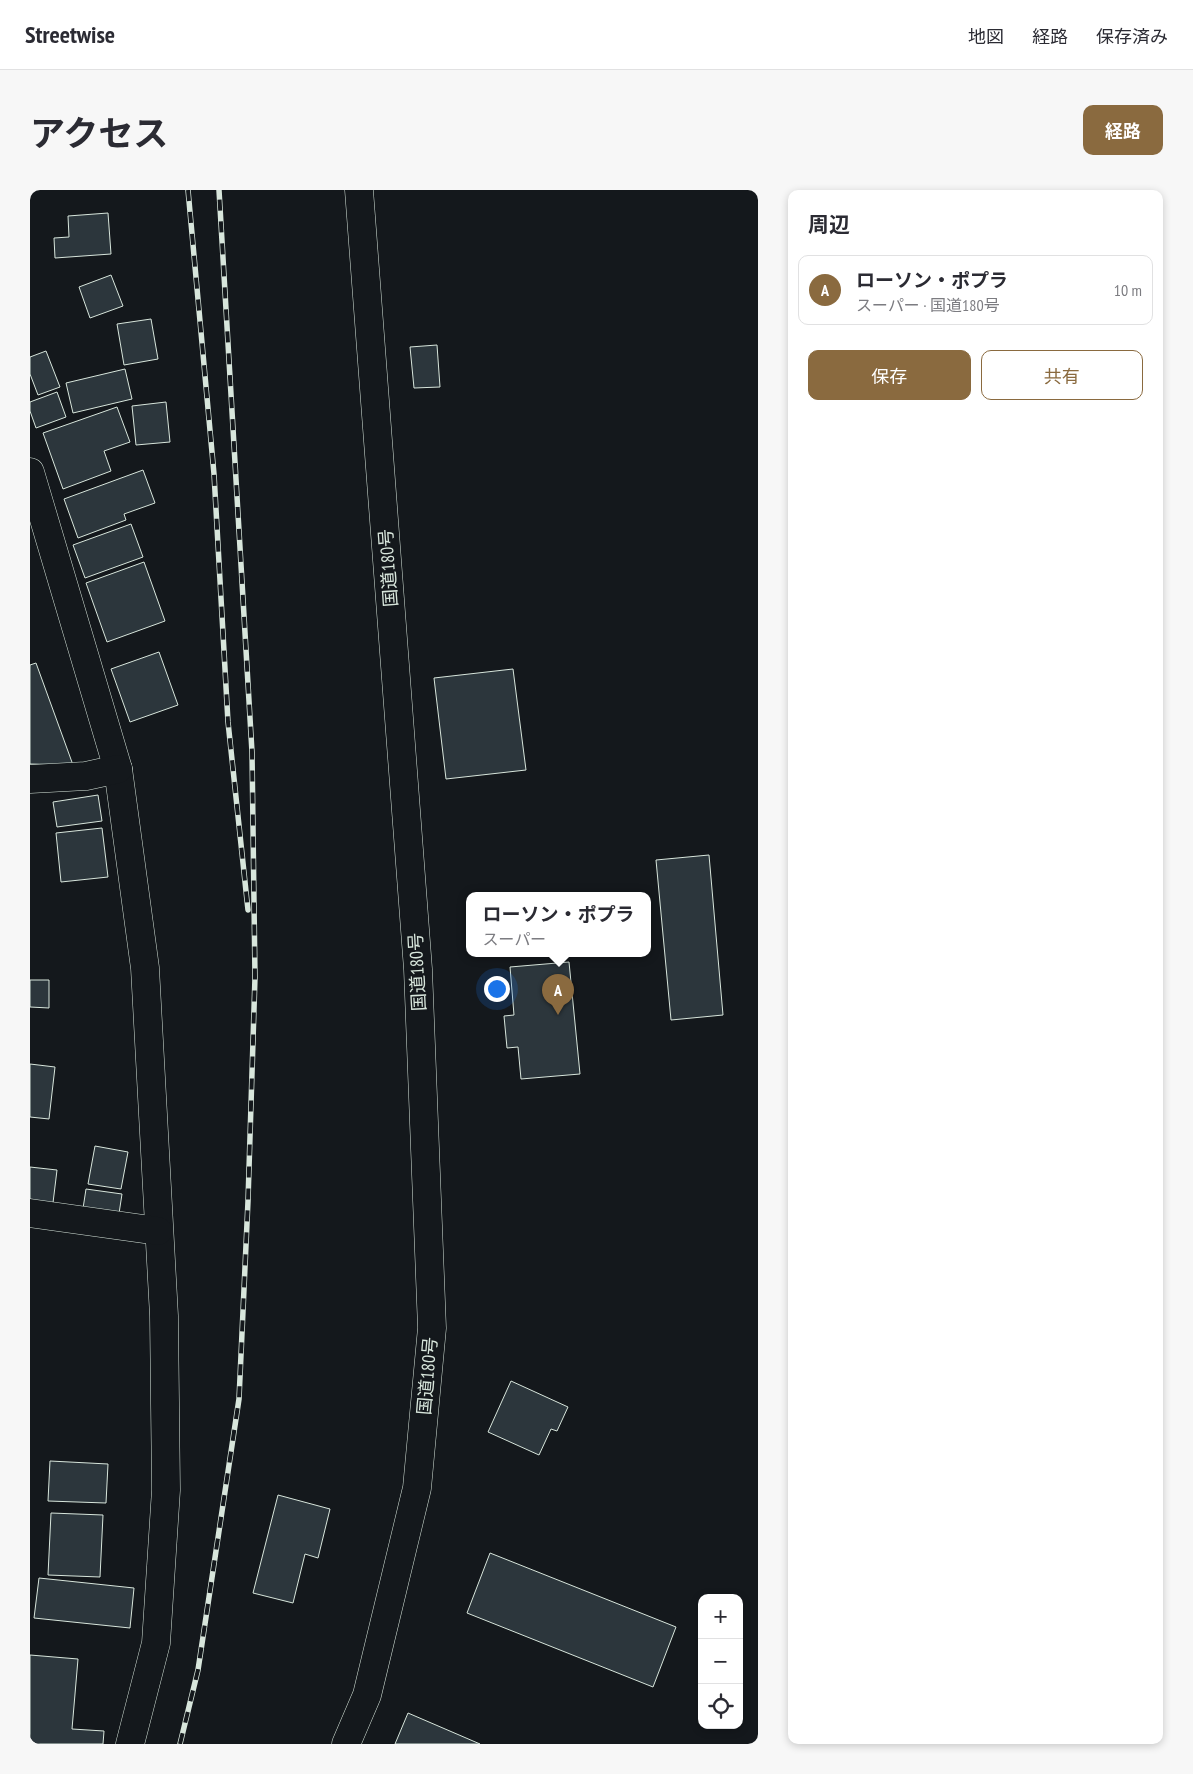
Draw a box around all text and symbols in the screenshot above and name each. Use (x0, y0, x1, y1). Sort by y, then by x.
text: Streetwise (25, 19, 115, 50)
text: 地図 (968, 25, 1004, 48)
text: 経路 (1032, 25, 1068, 48)
text: 保存済み (1096, 25, 1168, 48)
button: 経路 (1083, 105, 1163, 155)
text: アクセス (30, 110, 168, 156)
text: 周辺 (808, 211, 850, 238)
text: ローソン・ポプラ (856, 268, 1008, 292)
text: A (821, 280, 829, 300)
text: 10 m (1114, 280, 1142, 300)
text: スーパー · 国道180号 (856, 295, 1000, 315)
button: 保存 (808, 350, 971, 400)
button: 共有 (981, 350, 1143, 400)
street label: 国道180号 (374, 528, 402, 608)
popup (466, 892, 651, 957)
text: ローソン・ポプラ (482, 902, 635, 926)
text: スーパー (482, 929, 546, 949)
street label: 国道180号 (403, 932, 431, 1012)
pin: A (542, 974, 574, 1015)
your location (484, 976, 510, 1002)
street label: 国道180号 (412, 1336, 442, 1416)
map controls (698, 1594, 743, 1729)
button: + (698, 1594, 743, 1639)
button: − (698, 1639, 743, 1684)
button: locate (698, 1684, 743, 1729)

